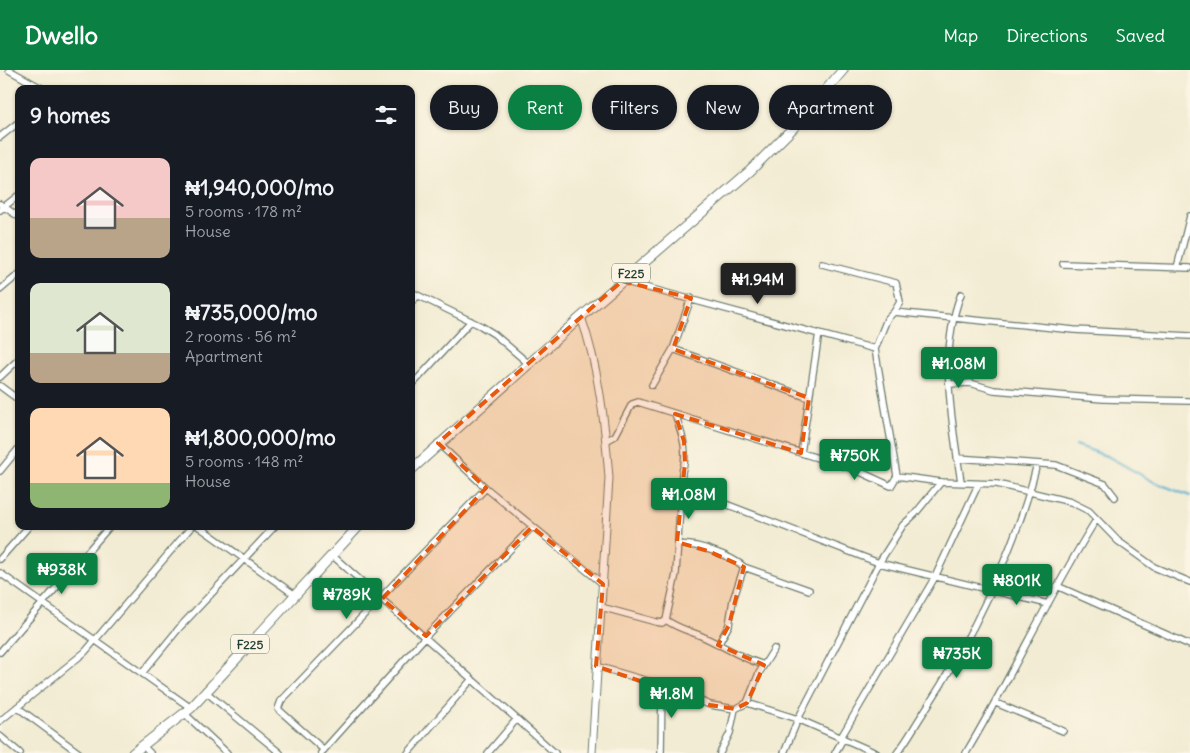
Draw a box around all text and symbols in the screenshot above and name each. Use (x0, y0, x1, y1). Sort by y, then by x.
text: Dwello (25, 20, 98, 50)
text: Map (943, 24, 978, 47)
text: Directions (1006, 24, 1088, 47)
text: Saved (1116, 24, 1165, 47)
chip: Buy (430, 85, 498, 130)
chip: Rent (508, 85, 582, 130)
chip: Filters (592, 85, 677, 130)
chip: New (687, 85, 759, 130)
chip: Apartment (769, 85, 892, 130)
icon: filters (372, 101, 400, 129)
text: 9 homes (30, 102, 110, 129)
text: ₦1,940,000/mo (185, 174, 334, 201)
icon: home (70, 178, 130, 238)
text: 5 rooms · 178 m² (185, 201, 302, 221)
text: House (185, 221, 231, 241)
pin: ₦1.94M (717, 262, 799, 305)
road number: F225 (612, 264, 650, 282)
text: ₦1.94M (732, 269, 784, 289)
text: ₦735,000/mo (185, 299, 318, 326)
icon: home (70, 303, 130, 363)
text: 2 rooms · 56 m² (185, 326, 297, 346)
text: Apartment (185, 346, 263, 366)
pin: ₦1.08M (918, 346, 1000, 389)
text: ₦1.08M (932, 353, 986, 373)
text: ₦1,800,000/mo (185, 424, 336, 451)
icon: home (70, 428, 130, 488)
pin: ₦750K (820, 438, 890, 481)
text: ₦750K (830, 445, 880, 465)
text: 5 rooms · 148 m² (185, 451, 304, 471)
text: House (185, 471, 231, 491)
pin: ₦1.08M (648, 478, 730, 520)
text: ₦1.08M (662, 484, 716, 504)
pin: ₦938K (27, 552, 97, 595)
text: ₦938K (38, 559, 86, 579)
pin: ₦801K (982, 564, 1052, 606)
text: ₦801K (993, 570, 1041, 590)
pin: ₦789K (312, 578, 382, 620)
text: ₦789K (323, 584, 371, 604)
road number: F225 (231, 634, 269, 654)
pin: ₦735K (922, 636, 992, 679)
text: ₦735K (933, 643, 981, 663)
pin: ₦1.8M (637, 676, 707, 719)
text: ₦1.8M (650, 683, 694, 703)

